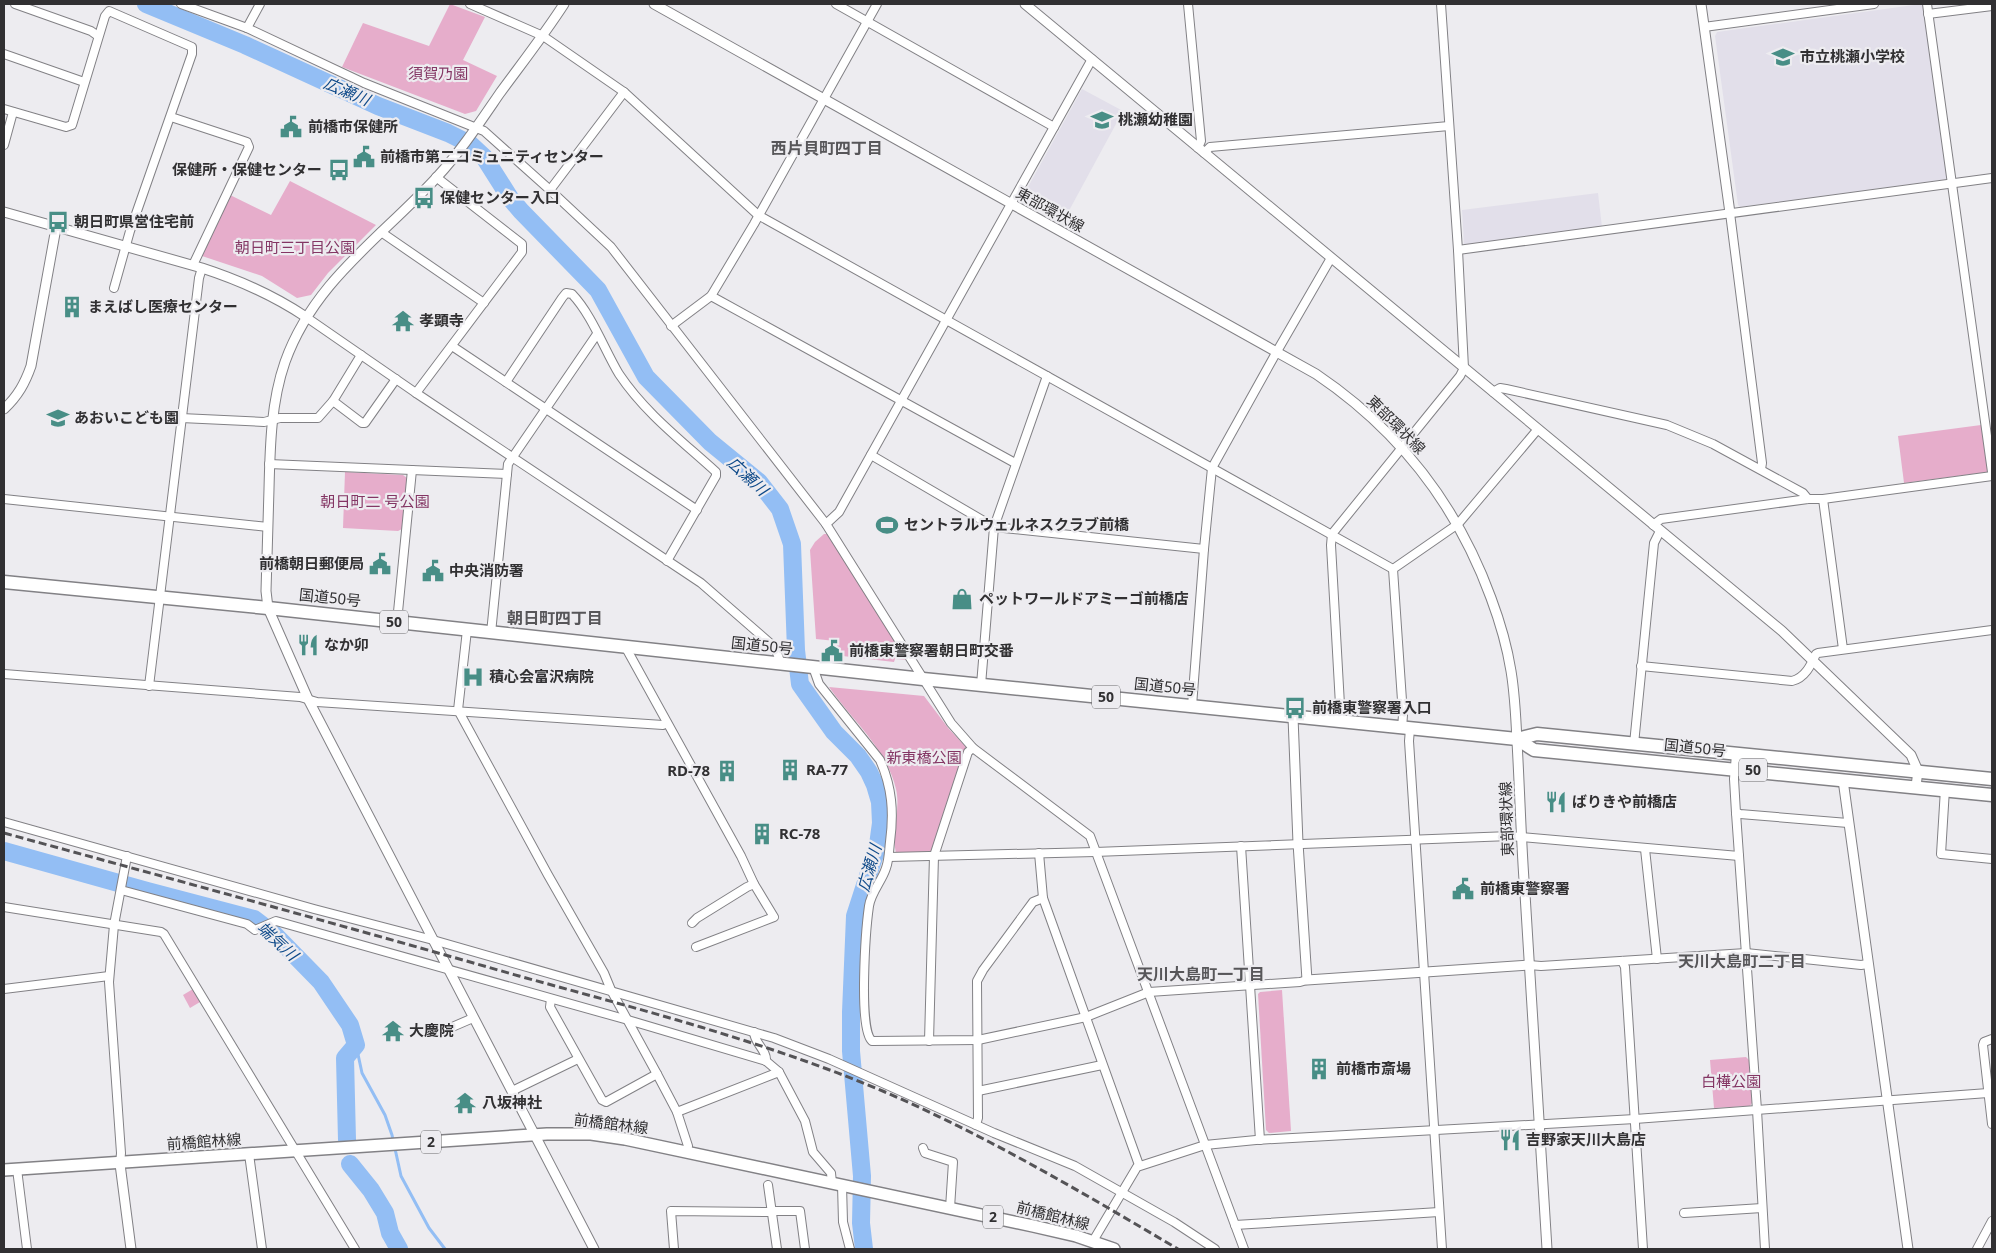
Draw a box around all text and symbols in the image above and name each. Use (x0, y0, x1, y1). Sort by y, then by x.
school or university icon: 市立桃瀬小学校 (1770, 44, 1796, 70)
place label: 市立桃瀬小学校 (1800, 46, 1905, 66)
park label: 須賀乃園 (408, 63, 468, 83)
water label: 広瀬川 (321, 71, 375, 111)
school or university icon: 桃瀬幼稚園 (1089, 107, 1115, 133)
place label: 桃瀬幼稚園 (1118, 109, 1193, 129)
public building icon: 前橋市保健所 (278, 114, 304, 140)
place label: 前橋市保健所 (308, 116, 398, 136)
district label: 西片貝町四丁目 (771, 137, 883, 159)
public building icon: 前橋市第二コミュニティセンター (351, 144, 377, 170)
place label: 前橋市第二コミュニティセンター (380, 146, 604, 166)
bus stop icon: 保健所・保健センター (326, 157, 352, 183)
place label: 保健所・保健センター (172, 159, 322, 179)
street label: 東部環状線 (1013, 182, 1088, 236)
bus stop icon: 保健センター入口 (411, 185, 437, 211)
place label: 保健センター入口 (440, 187, 560, 207)
bus stop icon: 朝日町県営住宅前 (45, 209, 71, 235)
place label: 朝日町県営住宅前 (74, 211, 194, 231)
park label: 朝日町三丁目公園 (235, 237, 355, 257)
building icon: まえばし医療センター (59, 294, 85, 320)
place label: まえばし医療センター (88, 296, 238, 316)
temple icon: 孝顕寺 (390, 308, 416, 334)
place label: 孝顕寺 (419, 310, 464, 330)
street label: 東部環状線 (1363, 391, 1430, 458)
school or university icon: あおいこども園 (45, 405, 71, 431)
place label: あおいこども園 (74, 407, 179, 427)
water label: 広瀬川 (723, 452, 775, 502)
park label: 朝日町二 号公園 (321, 491, 429, 511)
sports icon: セントラルウェルネスクラブ前橋 (874, 512, 900, 538)
place label: セントラルウェルネスクラブ前橋 (904, 514, 1130, 534)
public building icon: 前橋朝日郵便局 (367, 551, 393, 577)
place label: 前橋朝日郵便局 (259, 553, 364, 573)
public building icon: 中央消防署 (420, 558, 446, 584)
place label: 中央消防署 (449, 560, 524, 580)
street label: 国道50号 (298, 584, 362, 610)
shop icon: ペットワールドアミーゴ前橋店 (949, 586, 975, 612)
place label: ペットワールドアミーゴ前橋店 (979, 588, 1189, 608)
district label: 朝日町四丁目 (507, 607, 603, 629)
road number: 50 (380, 610, 408, 634)
restaurant icon: なか卯 (295, 632, 321, 658)
street label: 国道50号 (730, 632, 794, 658)
place label: なか卯 (324, 634, 369, 654)
public building icon: 前橋東警察署朝日町交番 (819, 638, 845, 664)
place label: 前橋東警察署朝日町交番 (849, 640, 1014, 660)
hospital icon: 積心会富沢病院 (460, 664, 486, 690)
place label: 積心会富沢病院 (489, 666, 594, 686)
street label: 国道50号 (1133, 673, 1197, 699)
road number: 50 (1092, 686, 1120, 709)
bus stop icon: 前橋東警察署入口 (1282, 695, 1308, 721)
place label: 前橋東警察署入口 (1312, 697, 1432, 717)
street label: 国道50号 (1663, 734, 1727, 760)
park label: 新東橋公園 (886, 747, 962, 767)
building icon: RA-77 (777, 757, 803, 783)
building icon: RD-78 (714, 758, 740, 784)
road number: 50 (1739, 758, 1767, 782)
place label: RA-77 (806, 759, 849, 779)
place label: RD-78 (667, 760, 710, 780)
street label: 東部環状線 (1495, 781, 1517, 857)
restaurant icon: ばりきや前橋店 (1543, 789, 1569, 815)
place label: ばりきや前橋店 (1572, 791, 1677, 811)
building icon: RC-78 (749, 821, 775, 847)
place label: RC-78 (779, 823, 821, 843)
water label: 広瀬川 (852, 840, 887, 894)
public building icon: 前橋東警察署 (1450, 876, 1476, 902)
place label: 前橋東警察署 (1480, 878, 1570, 898)
water label: 端気川 (253, 917, 305, 967)
district label: 天川大島町二丁目 (1678, 950, 1806, 972)
district label: 天川大島町一丁目 (1137, 963, 1265, 985)
temple icon: 大慶院 (380, 1018, 406, 1044)
place label: 大慶院 (409, 1020, 454, 1040)
building icon: 前橋市斎場 (1306, 1056, 1332, 1082)
place label: 前橋市斎場 (1336, 1058, 1411, 1078)
park label: 白樺公園 (1701, 1071, 1761, 1091)
temple icon: 八坂神社 (452, 1090, 478, 1116)
place label: 八坂神社 (482, 1092, 542, 1112)
street label: 前橋館林線 (573, 1109, 650, 1138)
restaurant icon: 吉野家天川大島店 (1497, 1127, 1523, 1153)
street label: 前橋館林線 (166, 1128, 242, 1154)
place label: 吉野家天川大島店 (1526, 1129, 1646, 1149)
road number: 2 (421, 1130, 441, 1154)
street label: 前橋館林線 (1014, 1196, 1092, 1234)
road number: 2 (983, 1206, 1003, 1228)

